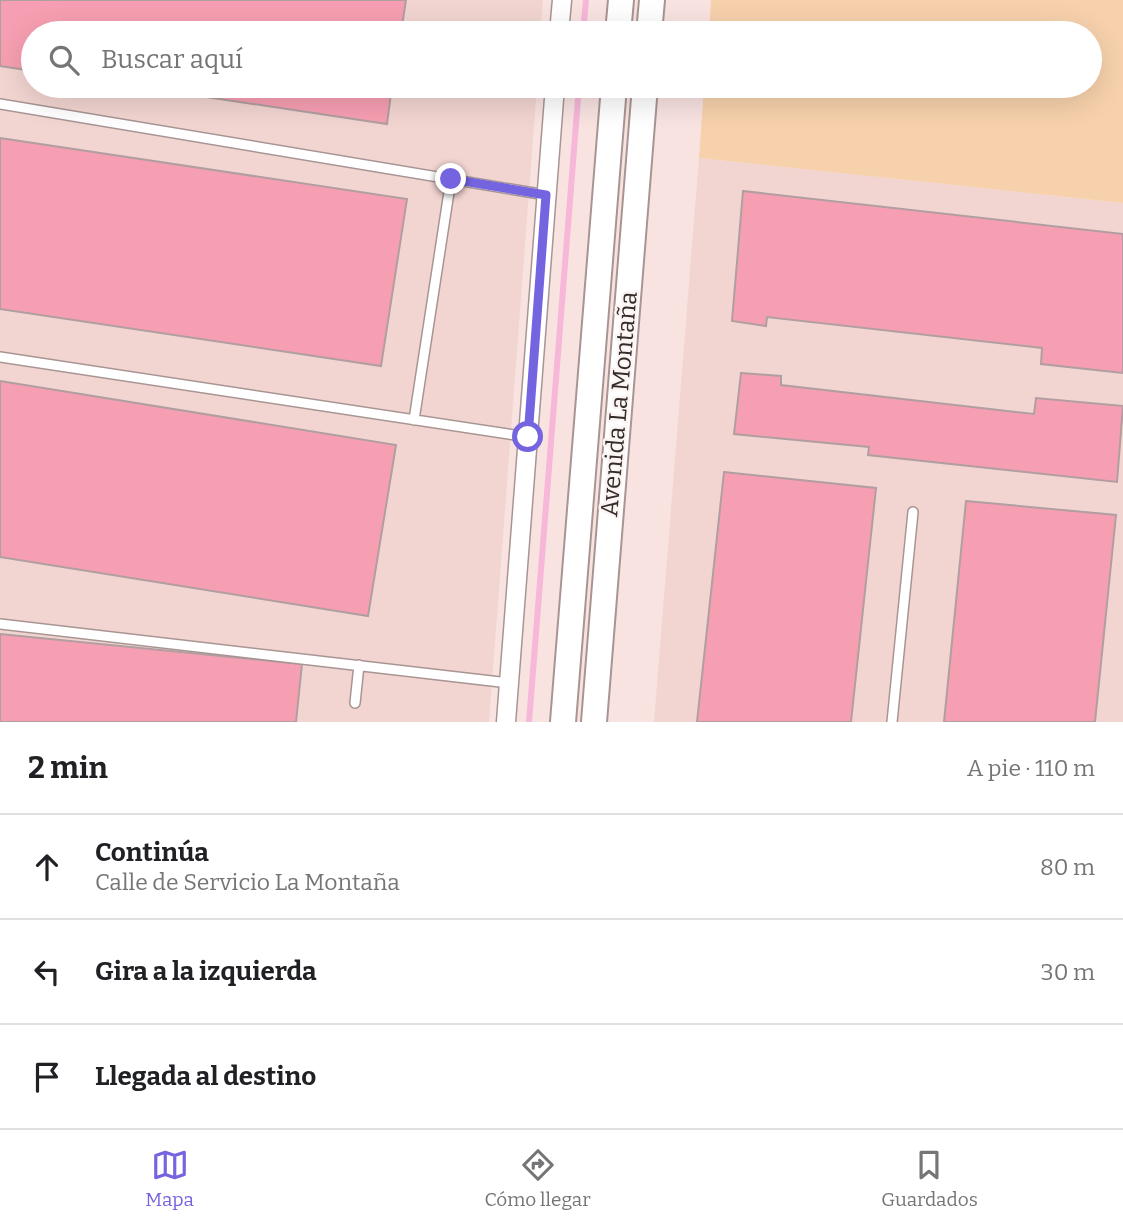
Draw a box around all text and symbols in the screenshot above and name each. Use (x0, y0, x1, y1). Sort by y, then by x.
search box (21, 21, 1102, 98)
icon: search (45, 41, 83, 79)
text: Buscar aquí (101, 44, 243, 75)
route end (435, 163, 466, 194)
street label: Avenida La Montaña (595, 290, 643, 518)
route start (512, 421, 543, 452)
text: 2 min (28, 750, 108, 786)
text: A pie · 110 m (967, 754, 1095, 782)
text: Continúa (95, 837, 209, 868)
icon: ahead (28, 848, 66, 886)
text: 80 m (1040, 853, 1095, 881)
text: Calle de Servicio La Montaña (95, 868, 400, 896)
icon: left (28, 953, 66, 991)
text: Gira a la izquierda (95, 956, 317, 987)
text: 30 m (1041, 958, 1095, 986)
icon: arrive (28, 1058, 66, 1096)
text: Llegada al destino (95, 1061, 316, 1092)
tab: Mapa (145, 1146, 194, 1211)
tab: Cómo llegar (485, 1146, 591, 1211)
tab: Guardados (881, 1146, 978, 1211)

